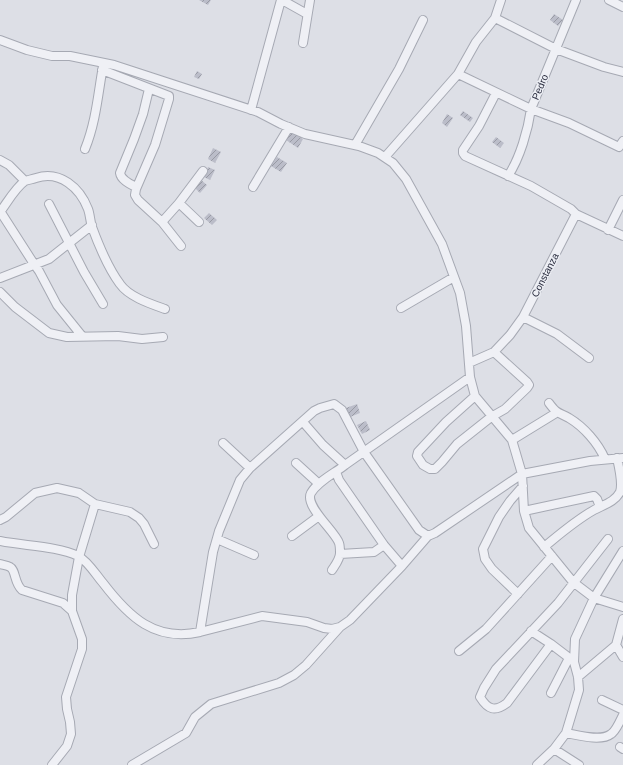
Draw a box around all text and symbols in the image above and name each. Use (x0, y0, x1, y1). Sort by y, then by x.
street label: Pedro (530, 72, 550, 101)
street label: Constanza (529, 251, 561, 299)

